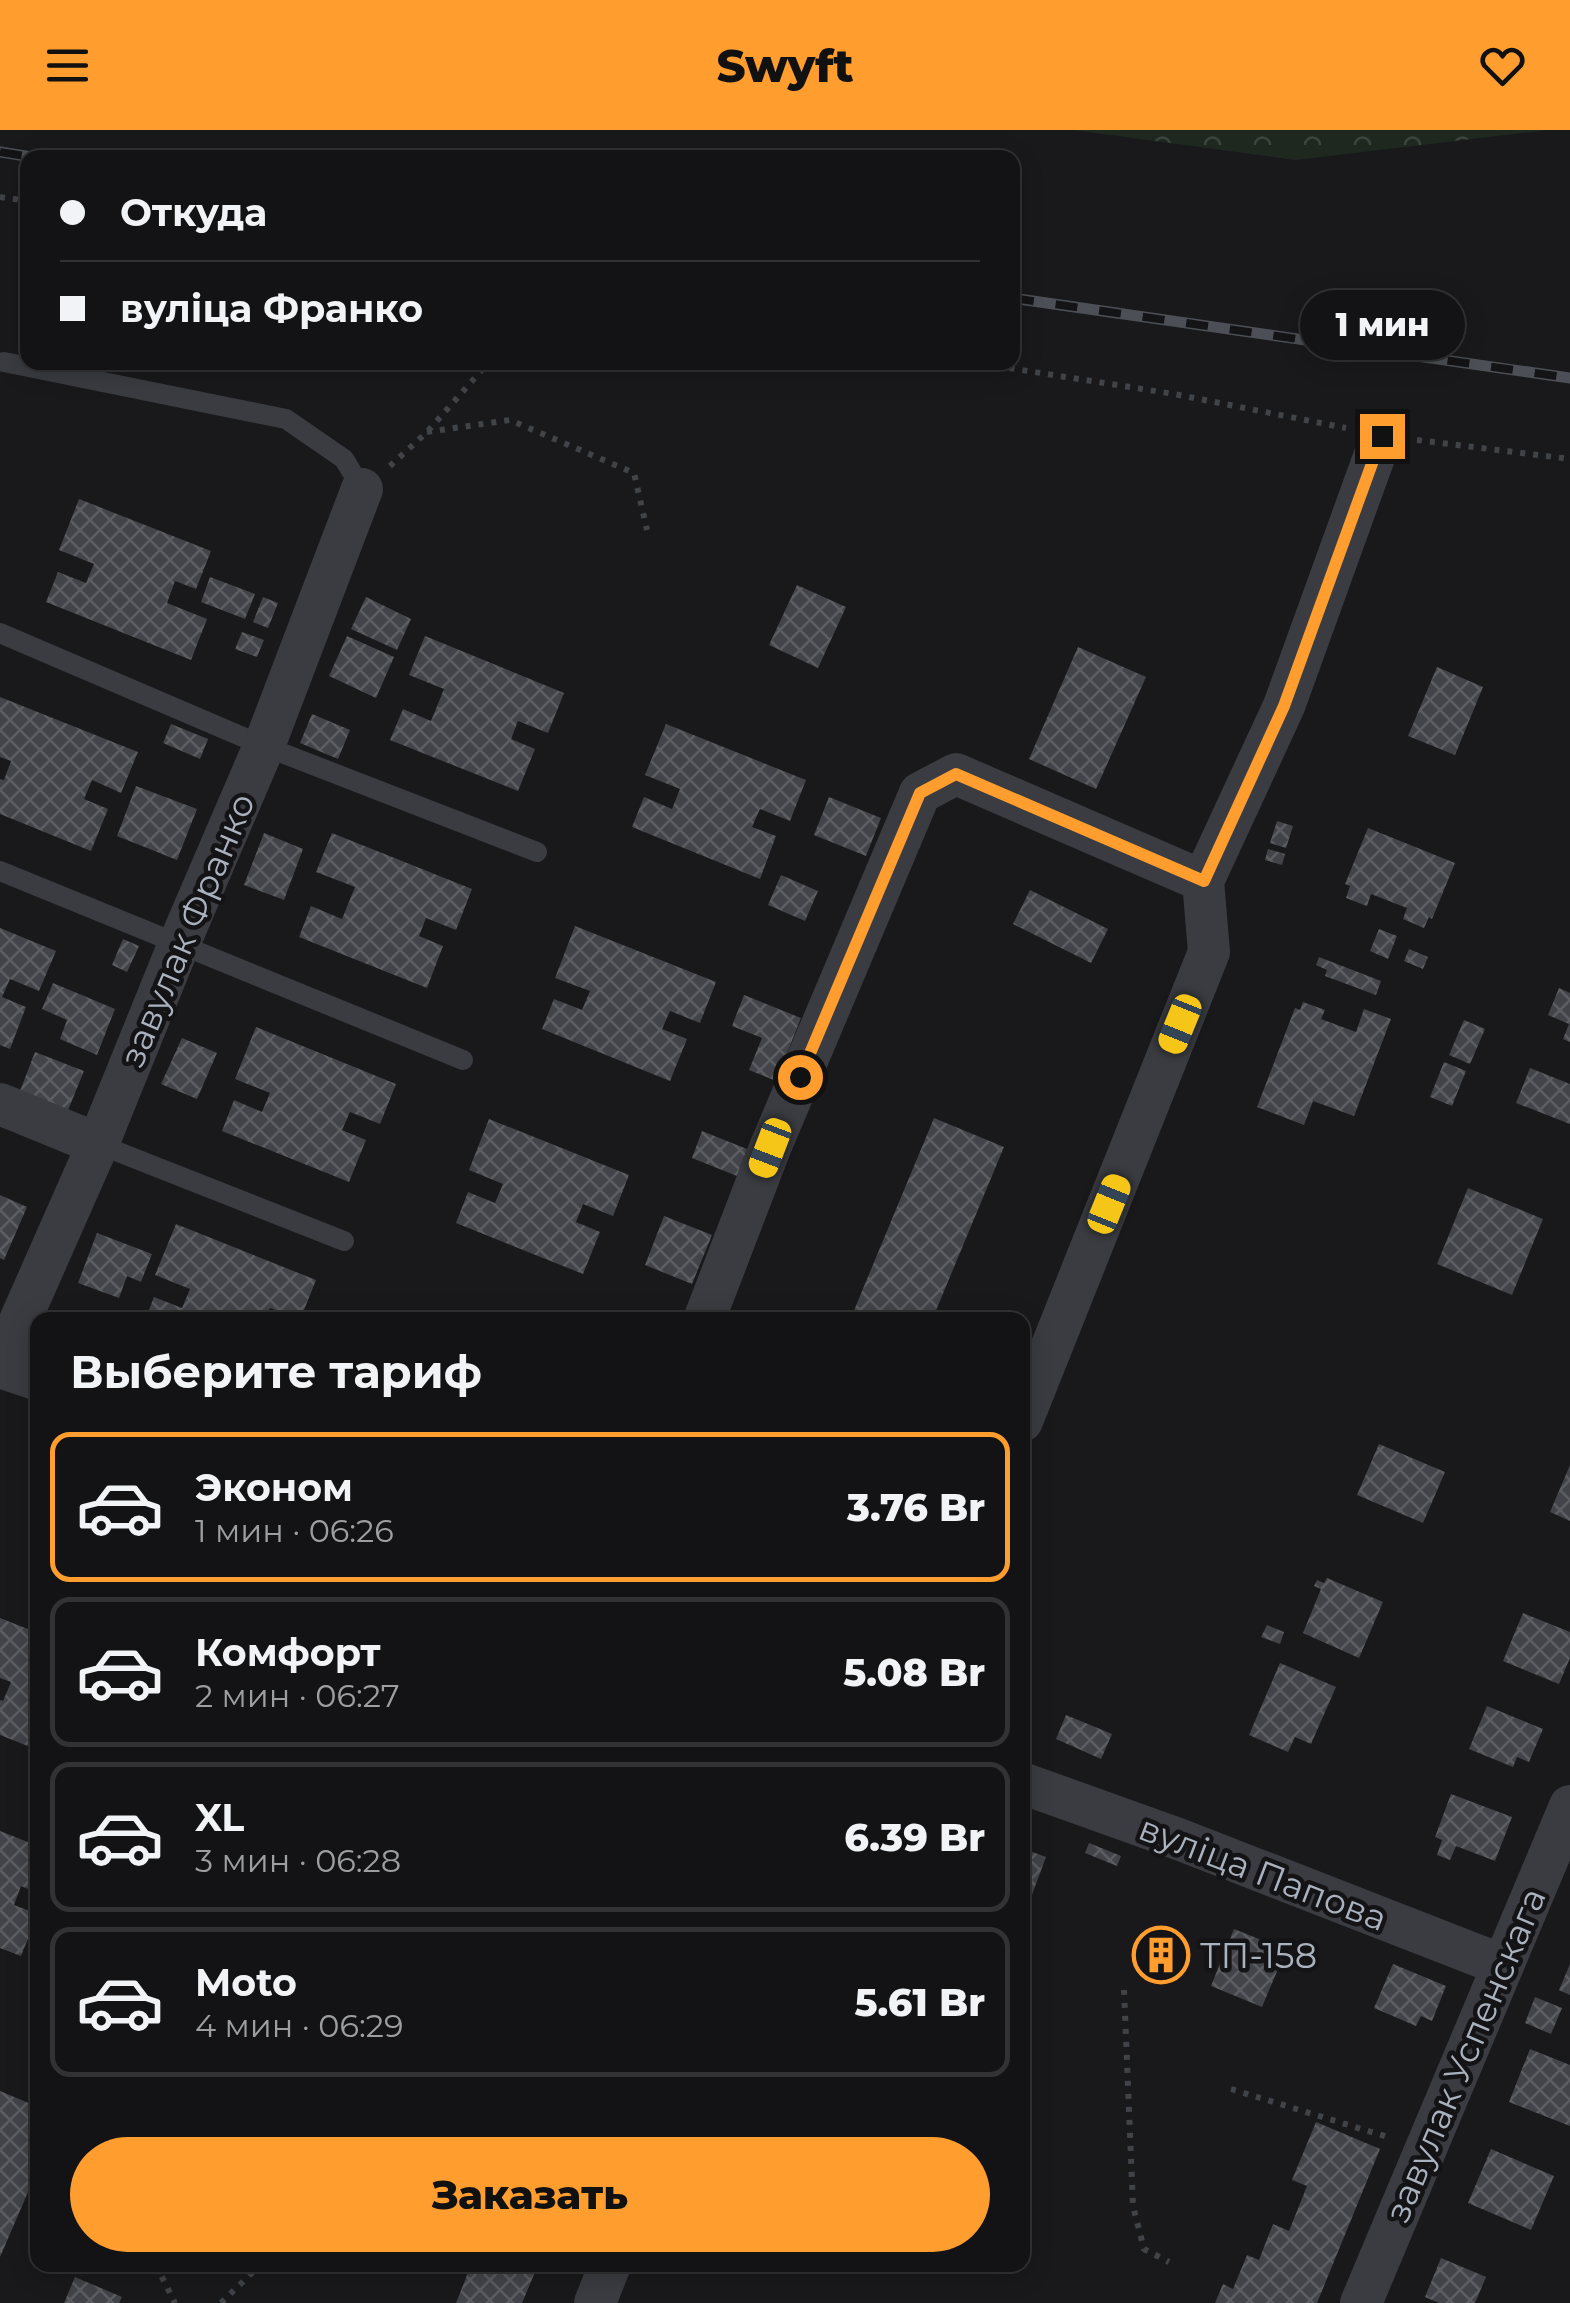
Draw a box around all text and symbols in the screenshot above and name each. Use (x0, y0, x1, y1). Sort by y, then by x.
icon: menu (40, 38, 95, 93)
text: Swyft (716, 38, 854, 93)
icon: heart (1475, 38, 1530, 93)
text: Откуда (120, 189, 267, 236)
text: вуліца Франко (120, 285, 423, 332)
callout: 1 мин (1300, 291, 1464, 361)
text: 1 мин (1335, 305, 1430, 344)
route end (1360, 414, 1405, 459)
street label: завулак Франко (110, 787, 264, 1073)
car (1155, 991, 1205, 1057)
route start (778, 1055, 823, 1100)
car (745, 1115, 795, 1181)
car (1084, 1171, 1134, 1237)
text: Выберите тариф (70, 1344, 482, 1399)
icon: car (75, 1462, 165, 1552)
text: Эконом (195, 1464, 353, 1511)
text: 3.76 Br (847, 1484, 985, 1531)
text: 1 мин · 06:26 (195, 1511, 394, 1550)
icon: car (75, 1627, 165, 1717)
text: Комфорт (195, 1629, 381, 1676)
text: 5.08 Br (843, 1649, 985, 1696)
text: 2 мин · 06:27 (195, 1676, 400, 1715)
icon: car (75, 1792, 165, 1882)
text: XL (195, 1794, 244, 1841)
street label: вуліца Папова (1133, 1806, 1393, 1940)
text: 6.39 Br (844, 1814, 985, 1861)
text: 3 мин · 06:28 (195, 1841, 401, 1880)
street label: завулак Успенскага (1375, 1882, 1555, 2228)
building icon: ТП-158 (1131, 1925, 1191, 1985)
place label: ТП-158 (1200, 1934, 1317, 1977)
icon: car (75, 1957, 165, 2047)
text: Moto (195, 1959, 297, 2006)
text: 5.61 Br (855, 1979, 985, 2026)
text: 4 мин · 06:29 (195, 2006, 403, 2045)
button: Заказать (70, 2137, 990, 2252)

